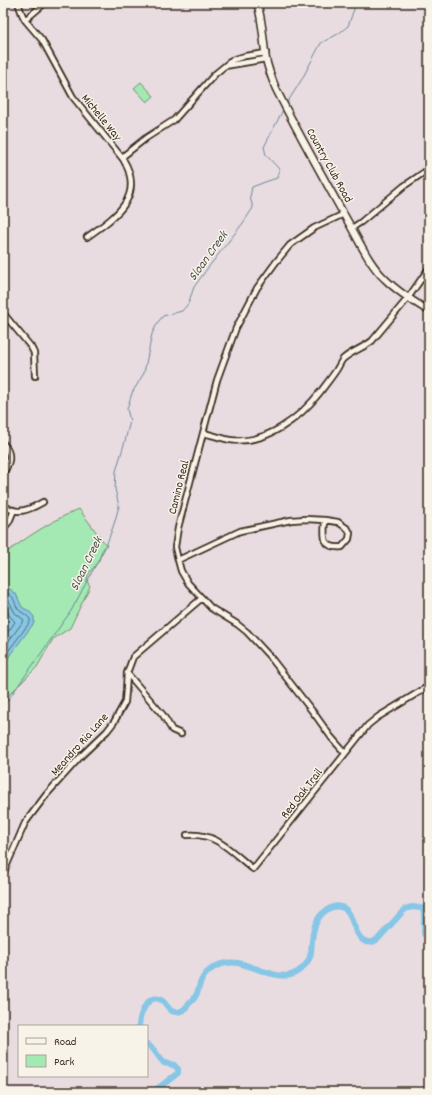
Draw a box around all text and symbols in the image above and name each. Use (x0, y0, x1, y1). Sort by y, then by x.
street label: Michelle Way (77, 91, 126, 146)
street label: Country Club Road (301, 125, 356, 206)
water label: Sloan Creek (184, 226, 235, 285)
street label: Camino Real (165, 458, 194, 516)
water label: Sloan Creek (66, 533, 109, 594)
street label: Meandro Ria Lane (47, 710, 113, 780)
street label: Red Oak Trail (277, 765, 327, 823)
legend (18, 1025, 148, 1077)
text: Road (54, 1034, 76, 1051)
text: Park (54, 1054, 75, 1071)

